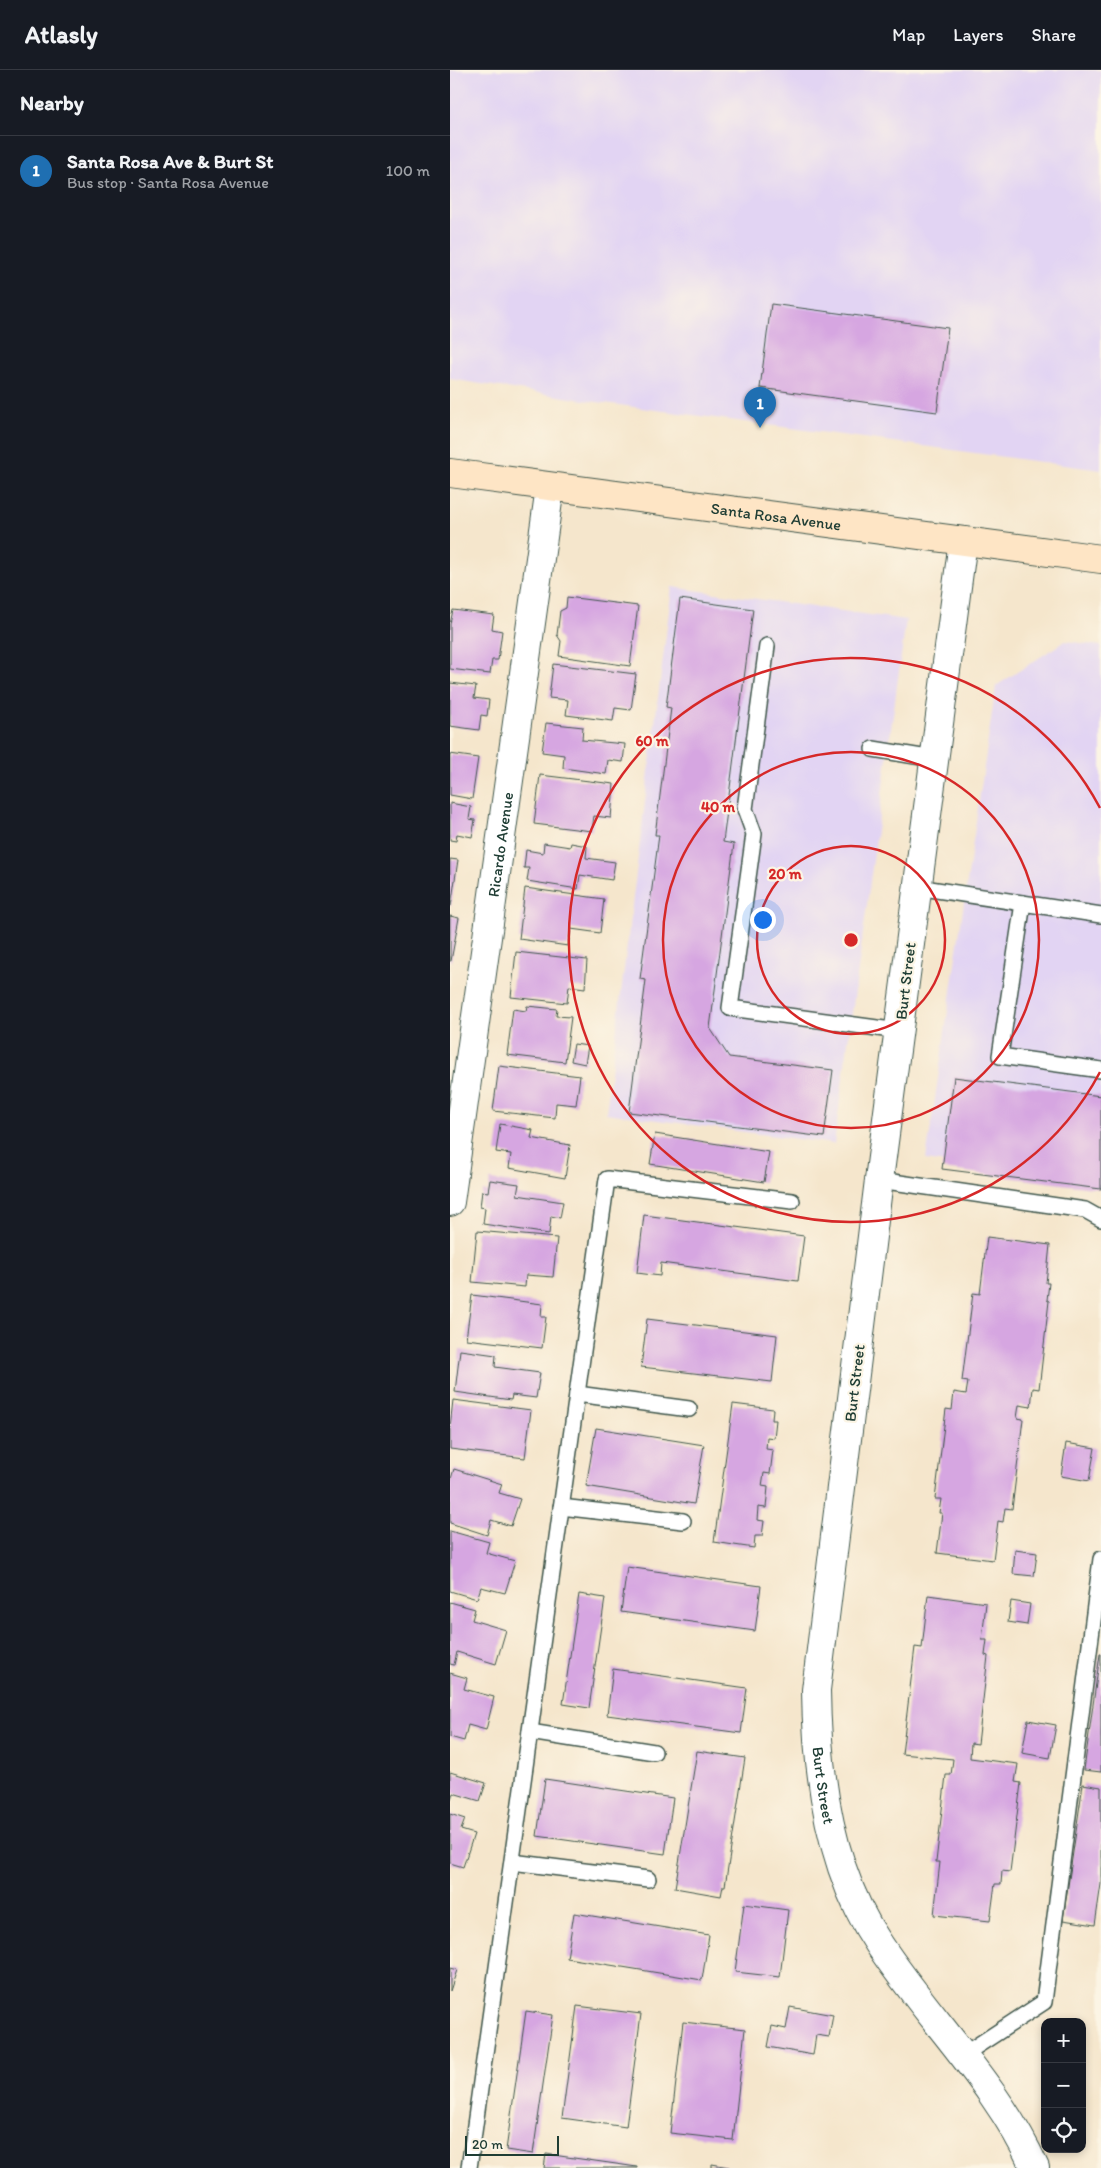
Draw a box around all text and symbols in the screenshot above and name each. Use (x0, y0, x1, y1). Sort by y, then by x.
text: Atlasly (25, 20, 98, 49)
text: Map (892, 24, 925, 46)
text: Layers (953, 24, 1003, 46)
text: Share (1031, 24, 1076, 46)
text: Nearby (20, 90, 84, 115)
text: Santa Rosa Ave & Burt St (67, 150, 273, 173)
text: 1 (32, 161, 40, 180)
text: 100 m (386, 161, 430, 180)
text: Bus stop · Santa Rosa Avenue (67, 173, 269, 192)
pin: 1 (744, 387, 776, 428)
street label: Santa Rosa Avenue (710, 499, 842, 535)
text: 60 m (635, 732, 669, 750)
street label: Ricardo Avenue (484, 791, 517, 898)
text: 40 m (701, 798, 736, 816)
text: 20 m (768, 865, 802, 883)
your location (750, 907, 776, 933)
centre of rings (842, 931, 860, 949)
street label: Burt Street (891, 941, 920, 1021)
street label: Burt Street (840, 1343, 869, 1423)
street label: Burt Street (809, 1746, 839, 1826)
map controls (1041, 2018, 1086, 2153)
button: + (1041, 2018, 1086, 2063)
button: − (1041, 2063, 1086, 2108)
button: locate (1041, 2108, 1086, 2153)
scale bar (465, 2133, 559, 2156)
text: 20 m (472, 2136, 503, 2153)

